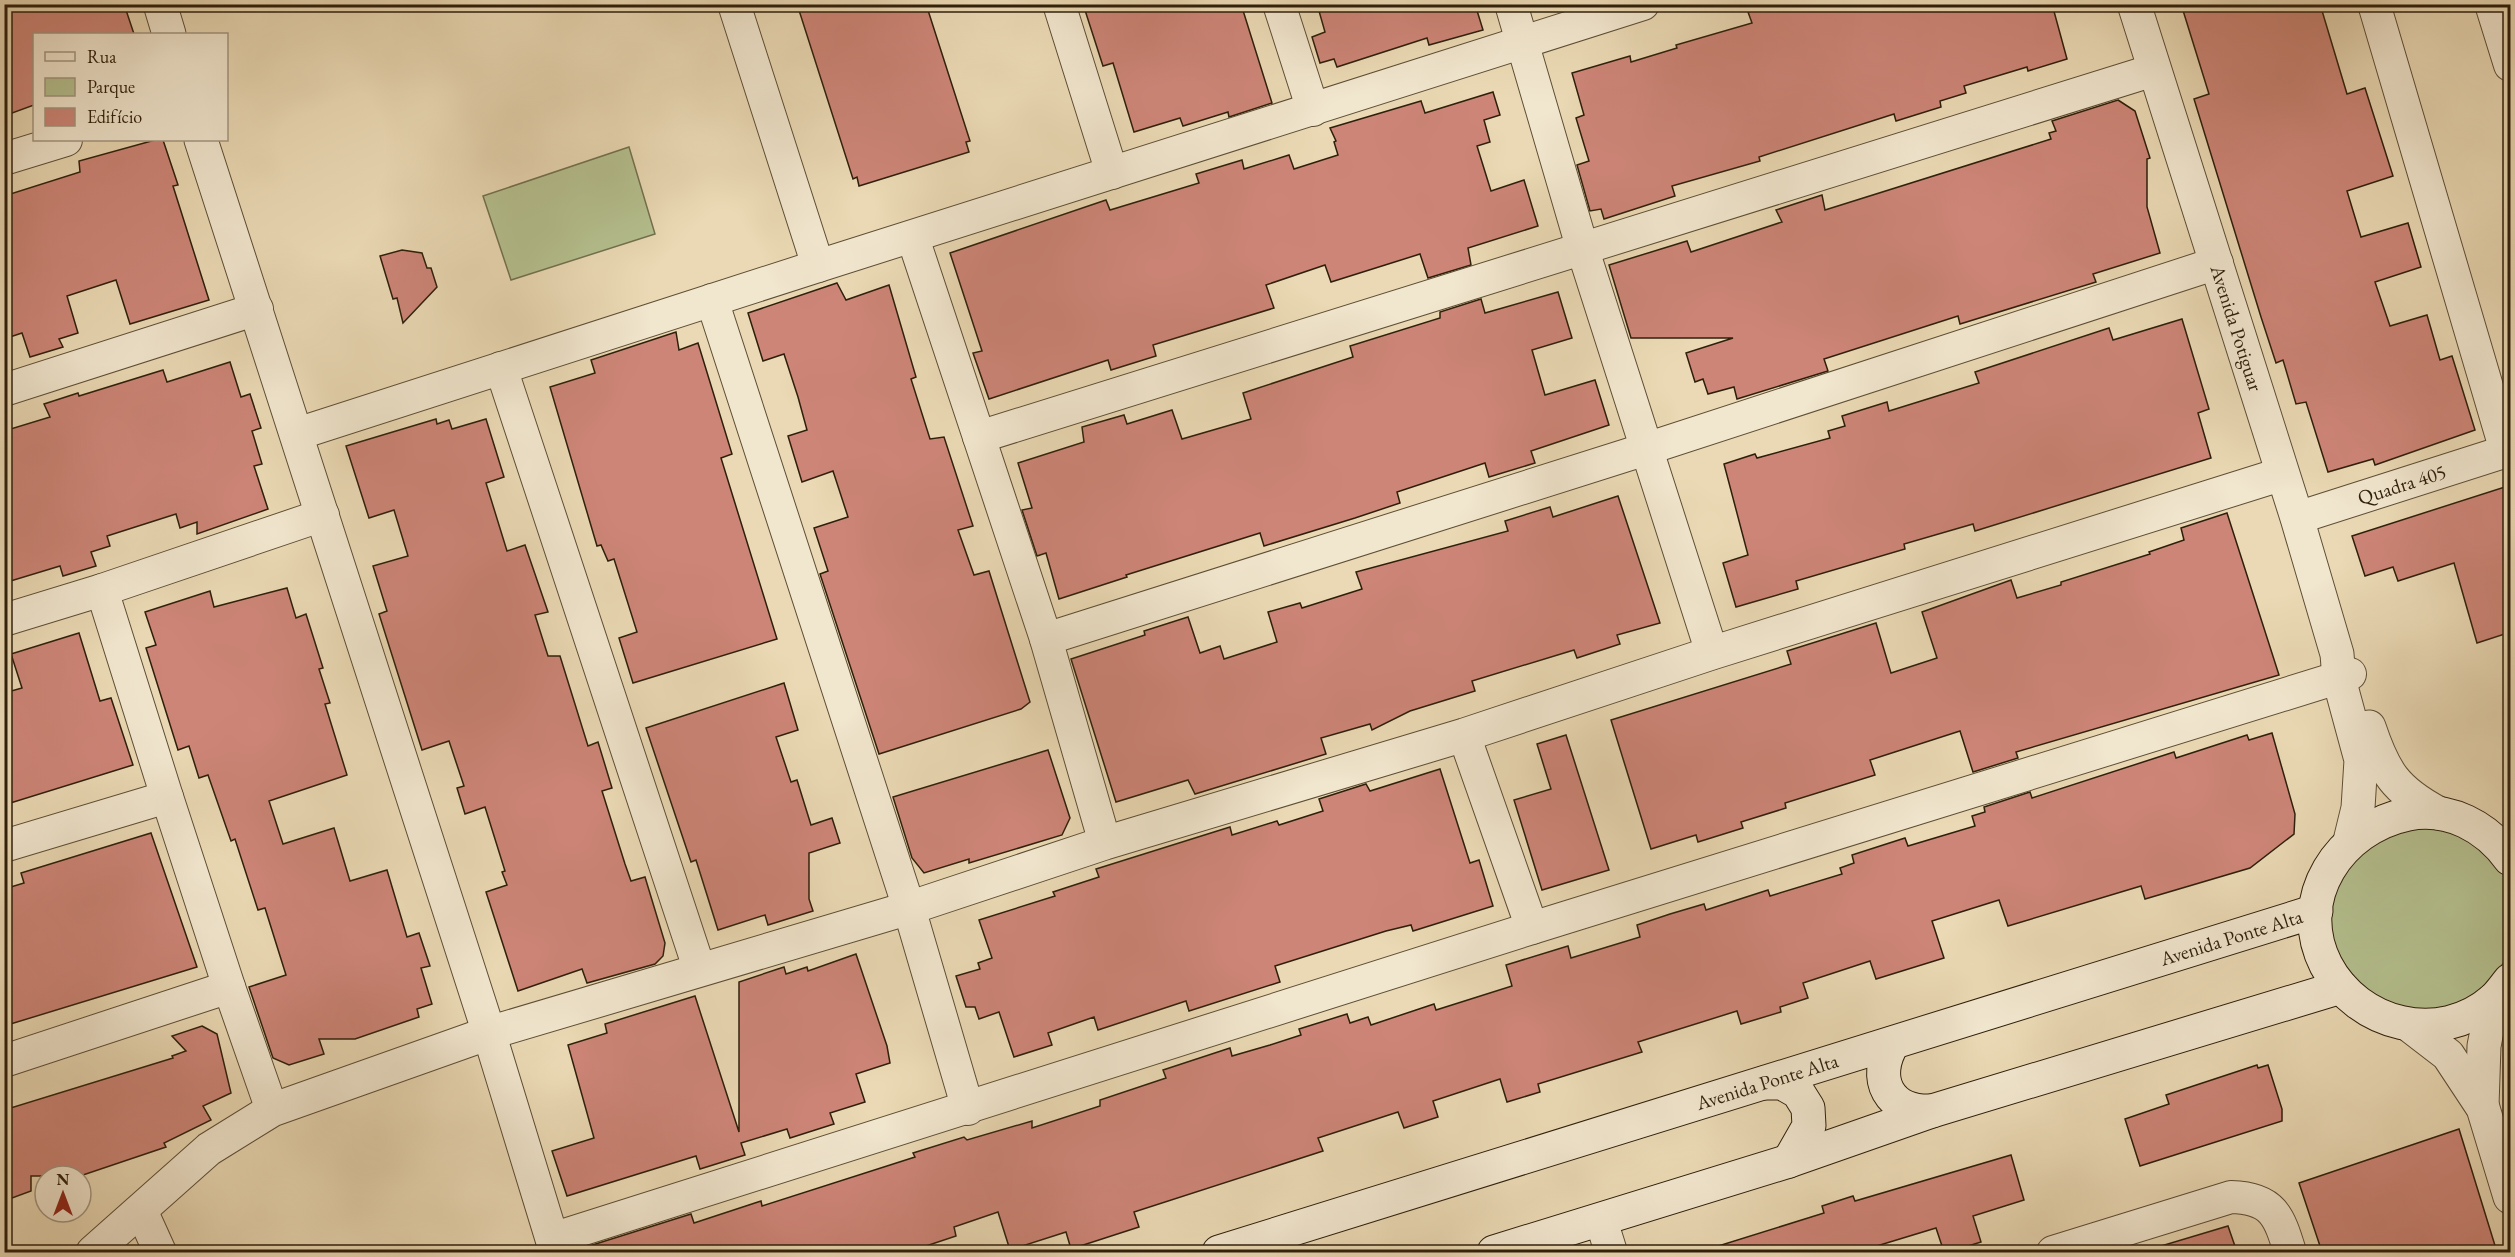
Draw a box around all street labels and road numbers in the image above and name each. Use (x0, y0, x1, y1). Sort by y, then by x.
street label: Avenida Potiguar (2204, 261, 2269, 395)
street label: Quadra 405 (2354, 458, 2449, 511)
street label: Avenida Ponte Alta (2156, 903, 2306, 972)
street label: Avenida Ponte Alta (1692, 1047, 1841, 1116)

